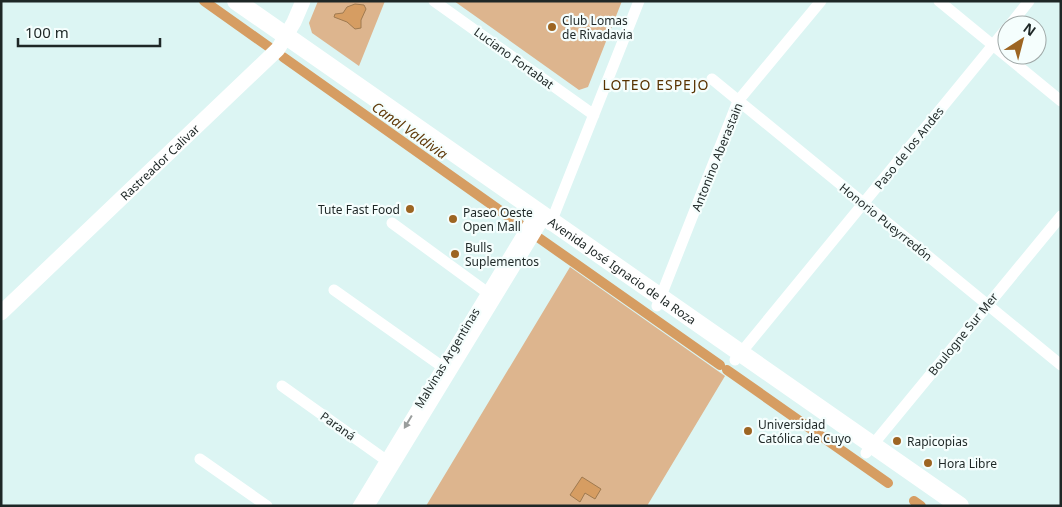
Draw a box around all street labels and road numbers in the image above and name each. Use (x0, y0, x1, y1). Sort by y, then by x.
street label: Luciano Fortabat (471, 23, 558, 93)
street label: Antonino Aberastain (687, 100, 747, 214)
street label: Paso de los Andes (870, 103, 948, 193)
street label: Rastreador Calivar (116, 120, 203, 204)
street label: Honorio Pueyrredón (836, 179, 936, 265)
street label: Avenida José Ignacio de la Roza (545, 213, 700, 328)
street label: Boulogne Sur Mer (924, 289, 1002, 379)
street label: Malvinas Argentinas (410, 304, 484, 411)
street label: Paraná (317, 408, 359, 444)

